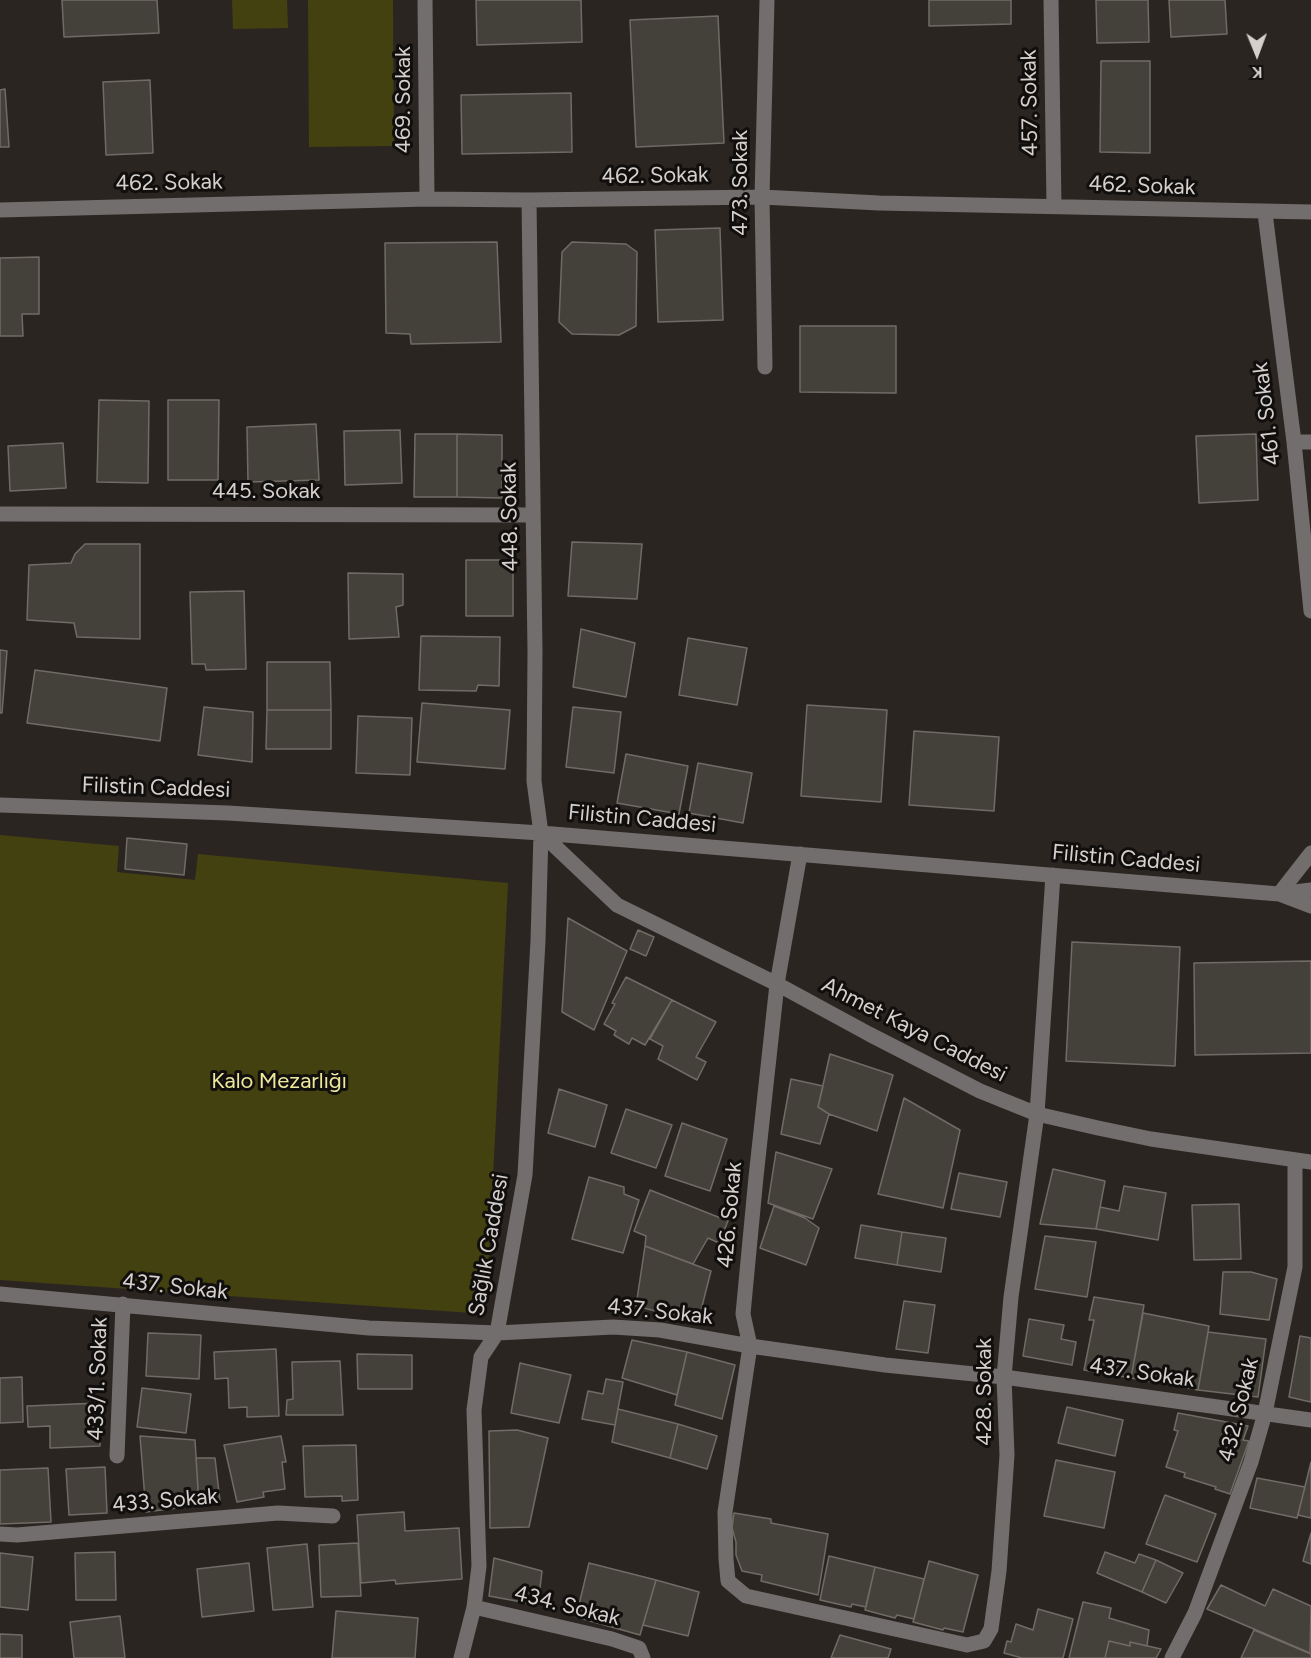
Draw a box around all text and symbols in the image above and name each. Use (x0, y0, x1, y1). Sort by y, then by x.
north arrow (1227, 24, 1287, 84)
street label: 469. Sokak (391, 46, 417, 154)
street label: 457. Sokak (1016, 49, 1044, 157)
text: K (1252, 63, 1263, 82)
street label: 473. Sokak (728, 130, 754, 236)
street label: 462. Sokak (601, 162, 709, 190)
street label: 462. Sokak (115, 169, 223, 197)
street label: 462. Sokak (1088, 171, 1196, 201)
street label: 461. Sokak (1248, 361, 1286, 467)
street label: 448. Sokak (496, 462, 524, 572)
street label: 445. Sokak (212, 479, 320, 505)
street label: Filistin Caddesi (81, 772, 231, 804)
street label: Filistin Caddesi (567, 799, 717, 839)
street label: Filistin Caddesi (1051, 839, 1201, 879)
street label: Ahmet Kaya Caddesi (817, 972, 1011, 1088)
park label: Kalo Mezarlığı (211, 1069, 347, 1095)
street label: 426. Sokak (712, 1161, 748, 1269)
street label: Sağlık Caddesi (464, 1172, 514, 1318)
street label: 437. Sokak (121, 1268, 229, 1306)
street label: 437. Sokak (606, 1293, 714, 1331)
street label: 433/1. Sokak (83, 1317, 113, 1441)
street label: 428. Sokak (972, 1338, 998, 1446)
street label: 437. Sokak (1088, 1353, 1196, 1393)
street label: 432. Sokak (1213, 1355, 1265, 1465)
street label: 433. Sokak (111, 1483, 219, 1519)
street label: 434. Sokak (511, 1580, 623, 1632)

